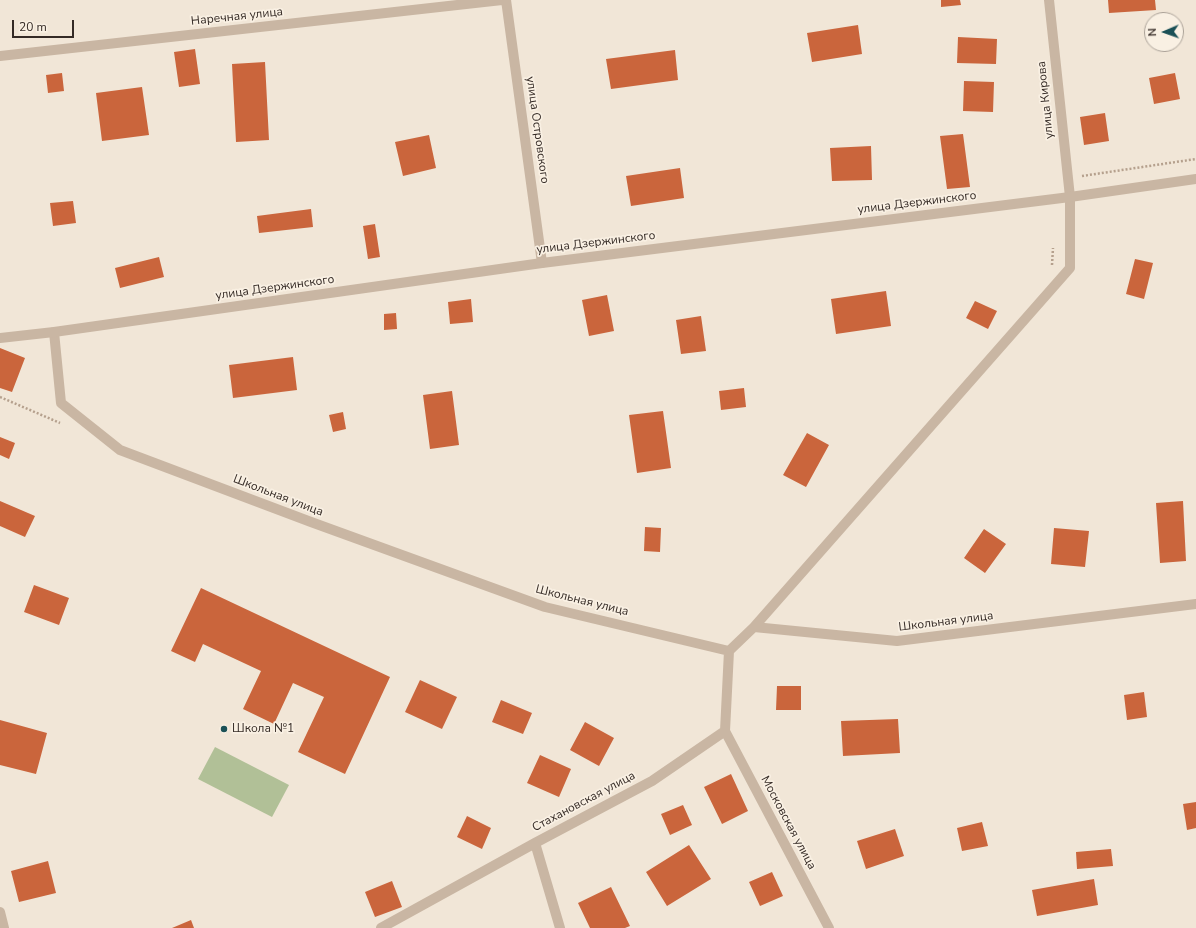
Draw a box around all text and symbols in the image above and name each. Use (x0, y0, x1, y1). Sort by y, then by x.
street label: Наречная улица (190, 5, 284, 29)
scale bar (14, 12, 76, 38)
north arrow (1144, 12, 1184, 52)
text: 20 m (19, 19, 47, 35)
text: N (1145, 28, 1160, 37)
street label: улица Кирова (1035, 60, 1057, 140)
street label: улица Островского (522, 76, 552, 184)
street label: улица Дзержинского (857, 189, 977, 217)
street label: улица Дзержинского (536, 229, 656, 257)
street label: улица Дзержинского (215, 273, 335, 303)
street label: Школьная улица (231, 472, 325, 520)
street label: Школьная улица (534, 582, 630, 620)
street label: Школьная улица (898, 609, 994, 635)
place label: Школа №1 (232, 722, 294, 736)
marker: Школа №1 (219, 724, 229, 734)
street label: Стахановская улица (530, 769, 638, 835)
street label: Московская улица (757, 774, 819, 872)

